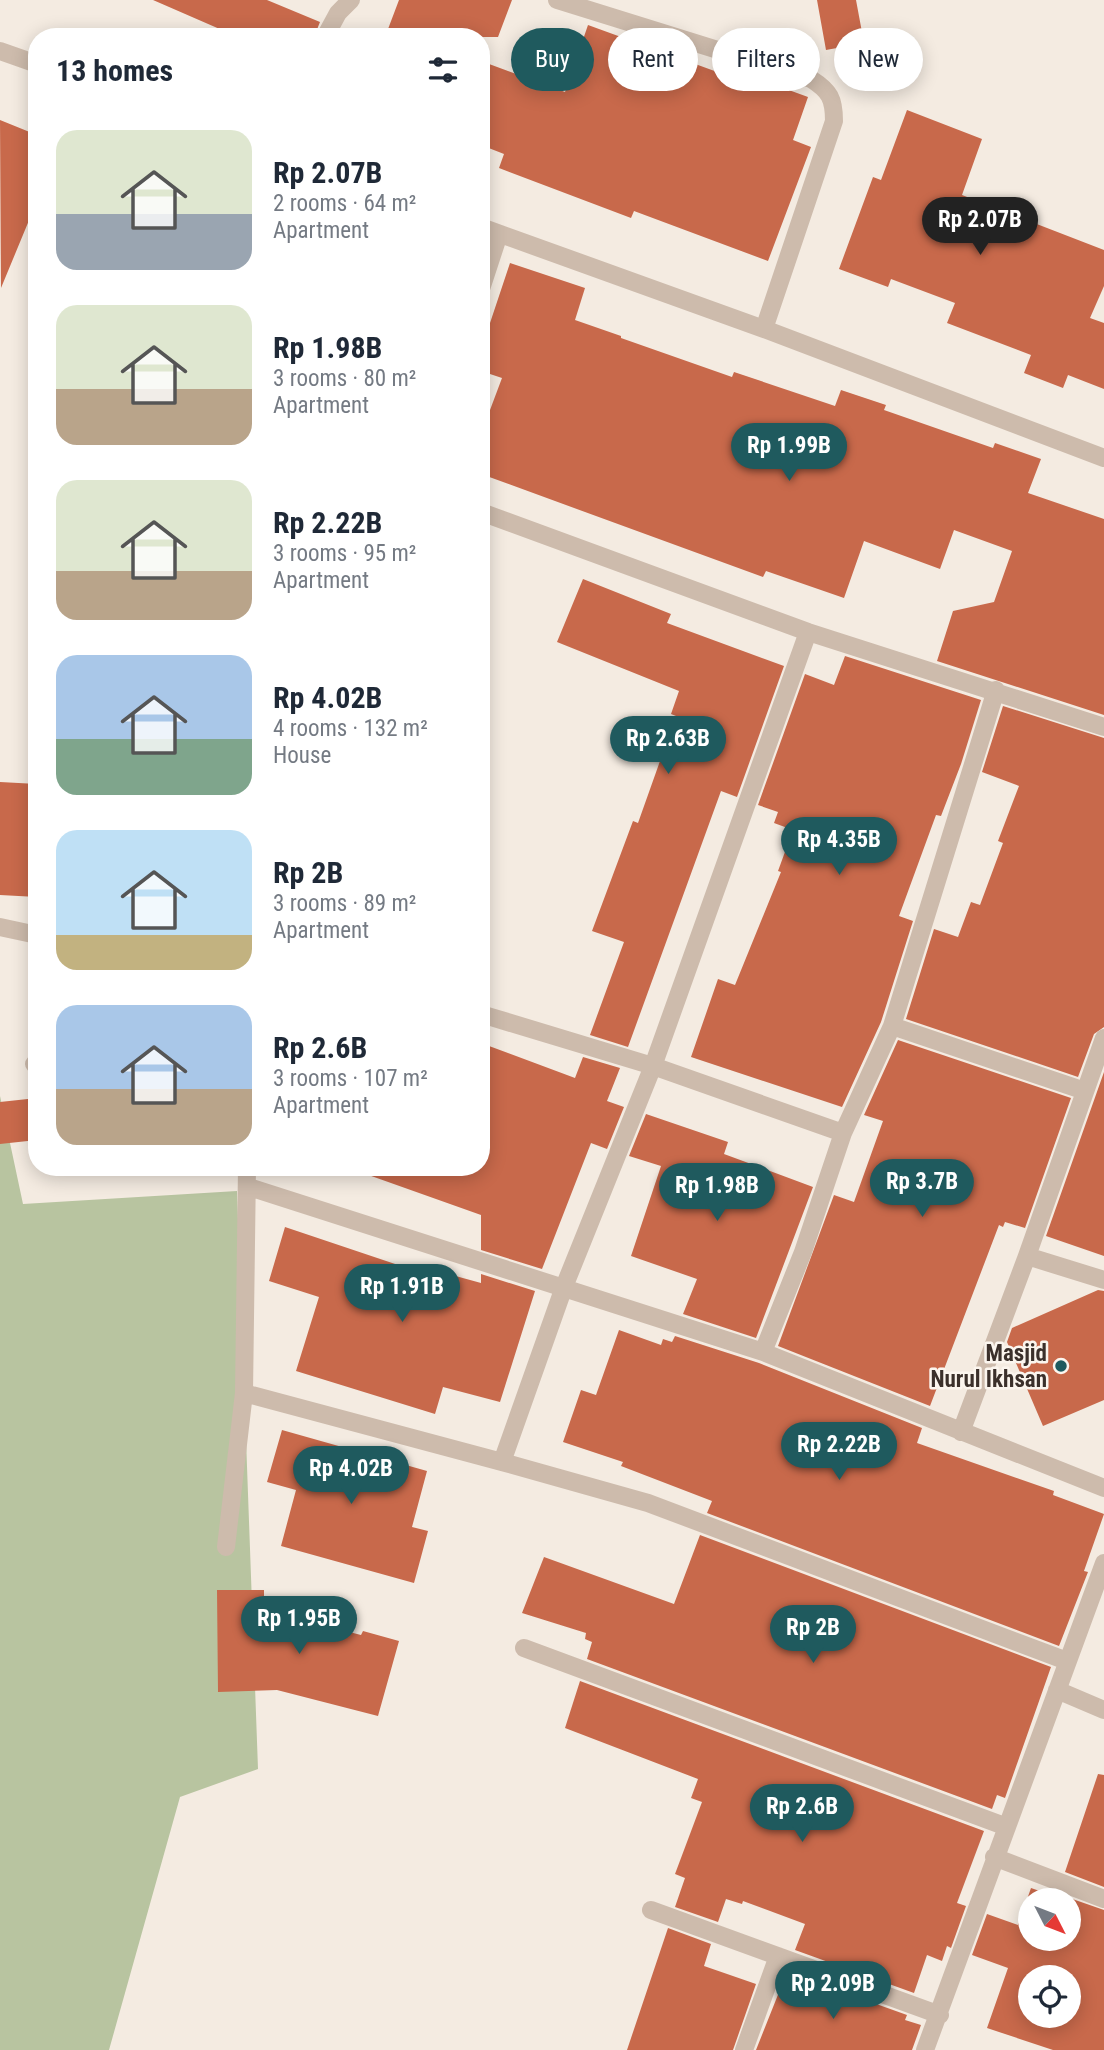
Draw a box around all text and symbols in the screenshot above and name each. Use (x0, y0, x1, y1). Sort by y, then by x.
chip: Buy (511, 28, 594, 91)
chip: Rent (608, 28, 698, 91)
chip: Filters (712, 28, 820, 91)
chip: New (834, 28, 923, 91)
icon: filters (424, 51, 462, 89)
text: 13 homes (56, 53, 173, 88)
text: Rp 2.07B (273, 155, 382, 190)
icon: home (112, 158, 196, 242)
text: 2 rooms · 64 m² (273, 190, 416, 217)
pin: Rp 2.07B (908, 198, 1052, 257)
text: Rp 2.07B (938, 206, 1022, 233)
text: Apartment (273, 217, 369, 244)
text: Rp 1.98B (273, 330, 382, 365)
icon: home (112, 333, 196, 417)
text: 3 rooms · 80 m² (273, 365, 416, 392)
text: Apartment (273, 392, 369, 419)
pin: Rp 1.99B (717, 424, 861, 483)
text: Rp 1.99B (747, 432, 831, 459)
text: Rp 2.22B (273, 505, 382, 540)
icon: home (112, 508, 196, 592)
text: 3 rooms · 95 m² (273, 540, 416, 567)
text: Apartment (273, 567, 369, 594)
text: Rp 4.02B (273, 680, 382, 715)
icon: home (112, 683, 196, 767)
text: 4 rooms · 132 m² (273, 715, 428, 742)
pin: Rp 2.63B (596, 716, 740, 776)
text: Rp 2.63B (626, 725, 710, 752)
text: House (273, 742, 331, 769)
pin: Rp 4.35B (767, 818, 911, 877)
text: Rp 4.35B (797, 826, 881, 853)
text: Rp 2B (273, 855, 343, 890)
icon: home (112, 858, 196, 942)
text: 3 rooms · 89 m² (273, 890, 416, 917)
text: Apartment (273, 917, 369, 944)
text: Rp 2.6B (273, 1030, 367, 1065)
icon: home (112, 1033, 196, 1117)
text: 3 rooms · 107 m² (273, 1065, 428, 1092)
text: Apartment (273, 1092, 369, 1119)
pin: Rp 3.7B (857, 1160, 987, 1219)
pin: Rp 1.98B (645, 1164, 789, 1223)
text: Rp 3.7B (886, 1168, 958, 1195)
text: Rp 1.98B (675, 1172, 759, 1199)
pin: Rp 1.91B (330, 1264, 474, 1324)
text: Rp 1.91B (360, 1273, 444, 1300)
place label: Masjid Nurul Ikhsan (930, 1340, 1047, 1393)
marker: Masjid Nurul Ikhsan (1053, 1358, 1069, 1374)
pin: Rp 2.22B (767, 1422, 911, 1482)
text: Rp 2.22B (797, 1431, 881, 1458)
pin: Rp 4.02B (279, 1446, 423, 1506)
text: Rp 4.02B (309, 1455, 393, 1482)
pin: Rp 1.95B (227, 1596, 371, 1656)
text: Rp 1.95B (257, 1605, 341, 1632)
pin: Rp 2B (764, 1606, 862, 1665)
text: Rp 2B (786, 1614, 840, 1641)
pin: Rp 2.6B (737, 1784, 867, 1844)
text: Rp 2.6B (766, 1793, 838, 1820)
north arrow (1018, 1888, 1082, 1951)
map controls (1018, 1888, 1081, 2028)
pin: Rp 2.09B (761, 1962, 905, 2021)
button: locate (1018, 1965, 1081, 2028)
text: Rp 2.09B (791, 1970, 875, 1997)

